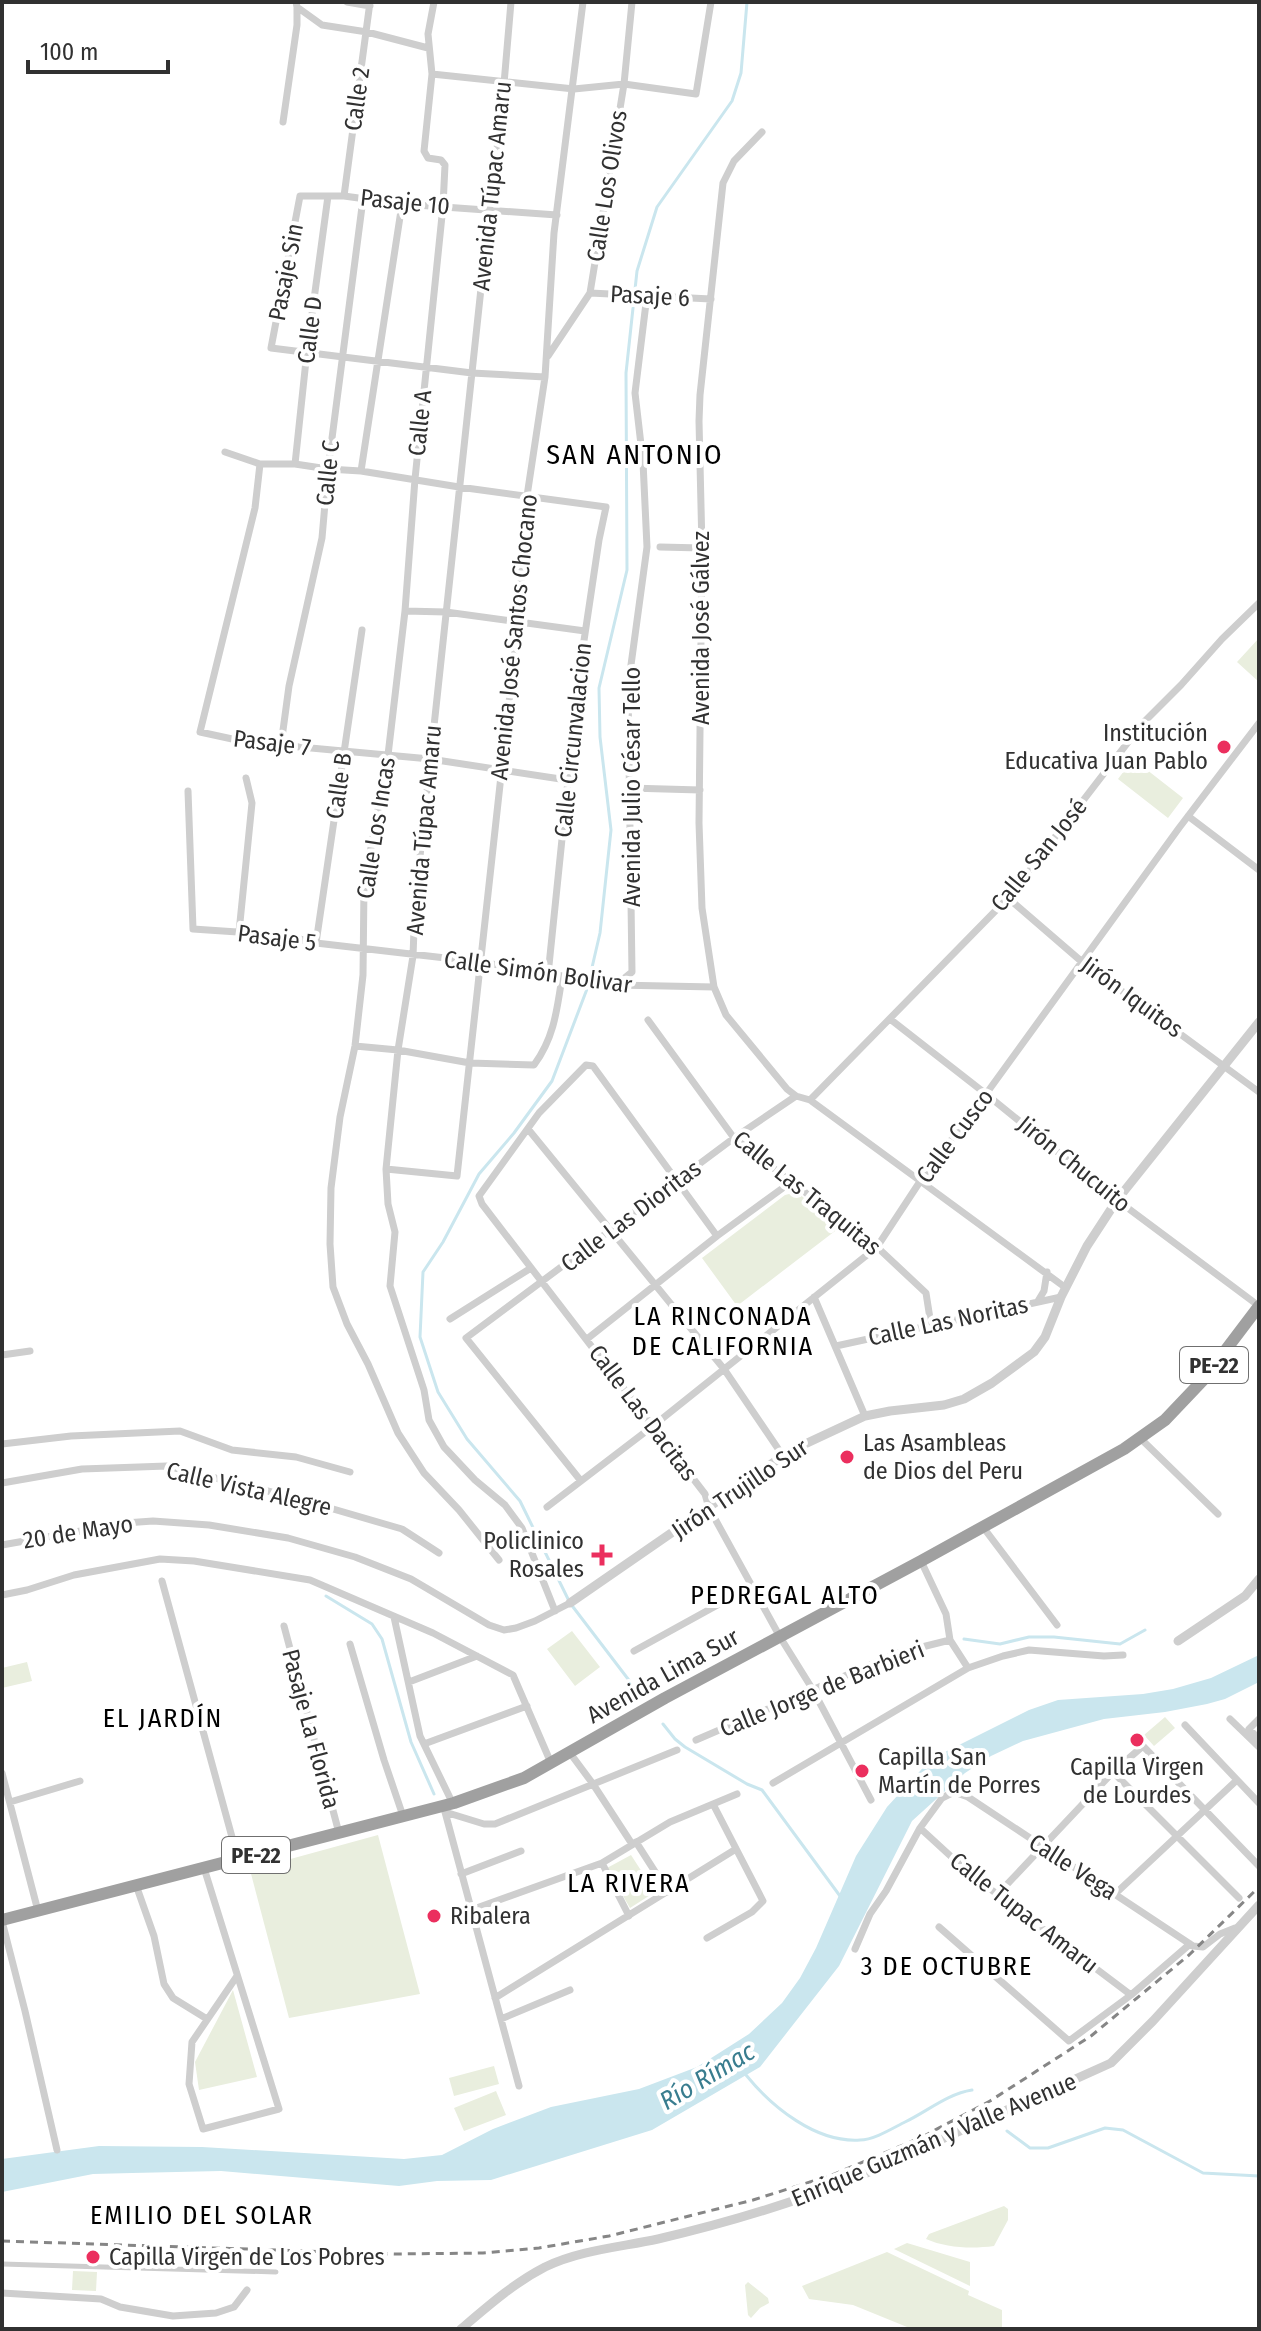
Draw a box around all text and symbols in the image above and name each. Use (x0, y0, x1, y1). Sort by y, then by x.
scale bar (28, 24, 168, 74)
text: 100 m (40, 38, 98, 66)
street label: Calle 2 (339, 65, 375, 133)
street label: Avenida Túpac Amaru (467, 80, 517, 292)
street label: Calle Los Olivos (581, 108, 633, 264)
street label: Pasaje 10 (359, 183, 451, 221)
street label: Pasaje Sin (263, 221, 309, 323)
street label: Pasaje 6 (609, 280, 691, 312)
street label: Calle D (292, 295, 328, 365)
street label: Calle A (403, 388, 437, 457)
district label: SAN ANTONIO (546, 438, 724, 471)
street label: Calle C (311, 439, 345, 507)
street label: Avenida José Santos Chocano (485, 493, 543, 781)
street label: Avenida José Gálvez (687, 531, 715, 725)
street label: Calle Circunvalacion (549, 641, 597, 839)
street label: Avenida Julio César Tello (618, 667, 646, 907)
place label: Institución Educativa Juan Pablo (1005, 719, 1208, 775)
street label: Pasaje 7 (232, 724, 313, 762)
street label: Avenida Túpac Amaru (401, 724, 447, 936)
marker: Institución Educativa Juan Pablo (1215, 738, 1233, 756)
street label: Calle B (320, 751, 358, 821)
street label: Calle Los Incas (351, 755, 401, 901)
street label: Calle San José (985, 793, 1093, 917)
street label: Pasaje 5 (236, 919, 318, 957)
street label: Calle Simón Bolivar (442, 945, 634, 999)
street label: Jirón Iquitos (1076, 951, 1188, 1043)
street label: Calle Cusco (911, 1083, 999, 1189)
street label: Jirón Chucuito (1012, 1110, 1136, 1218)
street label: Calle Las Traquitas (727, 1125, 887, 1261)
street label: Calle Las Dioritas (555, 1154, 707, 1278)
street label: Calle Las Noritas (866, 1290, 1030, 1352)
district label: LA RINCONADA DE CALIFORNIA (632, 1301, 814, 1362)
street label: Calle Las Dacitas (583, 1340, 703, 1486)
road number: PE-22 (1180, 1347, 1248, 1383)
place label: Las Asambleas de Dios del Peru (863, 1429, 1023, 1485)
street label: Jirón Trujillo Sur (667, 1433, 814, 1545)
marker: Las Asambleas de Dios del Peru (838, 1448, 856, 1466)
street label: Calle Vista Alegre (164, 1456, 334, 1522)
street label: 20 de Mayo (21, 1510, 135, 1554)
place label: Policlinico Rosales (483, 1527, 584, 1583)
marker: Policlinico Rosales (591, 1544, 613, 1566)
district label: PEDREGAL ALTO (690, 1580, 880, 1611)
street label: Avenida Lima Sur (582, 1622, 744, 1729)
street label: Calle Jorge de Barbieri (716, 1635, 928, 1743)
street label: Pasaje La Florida (276, 1646, 346, 1812)
district label: EL JARDÍN (103, 1703, 223, 1734)
marker: Capilla Virgen de Lourdes (1128, 1731, 1146, 1749)
place label: Capilla San Martín de Porres (878, 1743, 1040, 1799)
place label: Capilla Virgen de Lourdes (1070, 1753, 1204, 1809)
marker: Capilla San Martín de Porres (853, 1762, 871, 1780)
street label: Calle Vega (1024, 1828, 1122, 1906)
road number: PE-22 (222, 1837, 290, 1873)
street label: Calle Tupac Amaru (944, 1846, 1104, 1980)
district label: LA RIVERA (567, 1868, 691, 1899)
place label: Ribalera (450, 1902, 531, 1930)
marker: Ribalera (425, 1907, 443, 1925)
district label: 3 DE OCTUBRE (861, 1951, 1033, 1982)
water label: Río Rímac (654, 2036, 761, 2117)
street label: Enrique Guzmán y Valle Avenue (787, 2067, 1081, 2213)
district label: EMILIO DEL SOLAR (90, 2200, 314, 2231)
place label: Capilla Virgen de Los Pobres (109, 2243, 385, 2271)
marker: Capilla Virgen de Los Pobres (84, 2248, 102, 2266)

